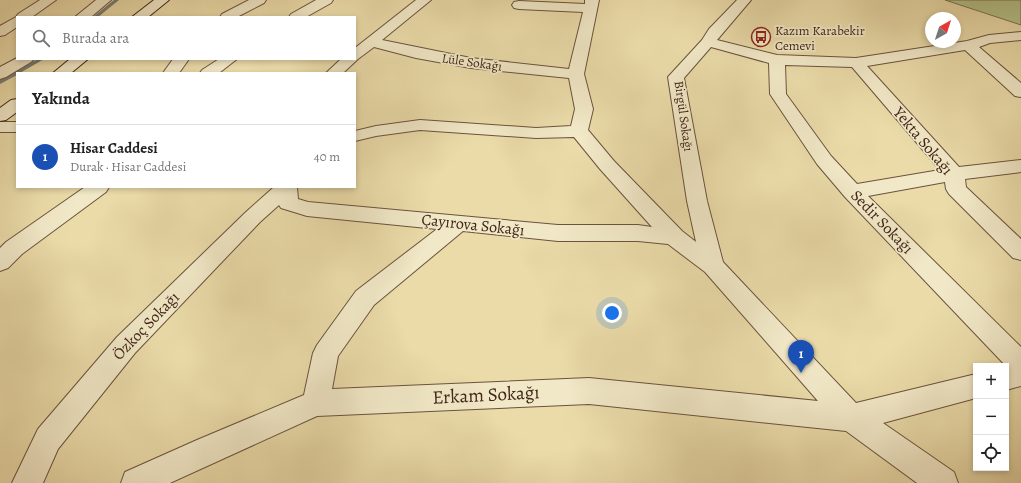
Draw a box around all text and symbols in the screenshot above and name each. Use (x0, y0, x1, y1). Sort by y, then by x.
north arrow (925, 12, 961, 48)
search box (16, 16, 356, 60)
place label: Kazım Karabekir Cemevi (775, 22, 865, 54)
bus stop icon: Kazım Karabekir Cemevi (750, 26, 772, 48)
icon: search (30, 27, 52, 49)
text: Burada ara (62, 28, 129, 48)
street label: Lüle Sokağı (441, 49, 504, 75)
street label: Birgül Sokağı (671, 80, 697, 153)
text: Yakında (32, 87, 90, 110)
street label: Yekta Sokağı (887, 101, 958, 180)
text: Hisar Caddesi (70, 138, 158, 158)
text: 1 (43, 148, 47, 165)
text: 40 m (314, 148, 340, 165)
text: Durak · Hisar Caddesi (70, 158, 186, 175)
street label: Sedir Sokağı (846, 185, 918, 259)
street label: Çayırova Sokağı (420, 209, 526, 241)
street label: Özkoç Sokağı (108, 287, 184, 365)
your location (602, 303, 622, 323)
pin: 1 (788, 340, 814, 373)
map controls (973, 363, 1009, 471)
button: + (973, 363, 1009, 399)
street label: Erkam Sokağı (432, 379, 540, 411)
button: − (973, 399, 1009, 435)
button: locate (973, 435, 1009, 471)

